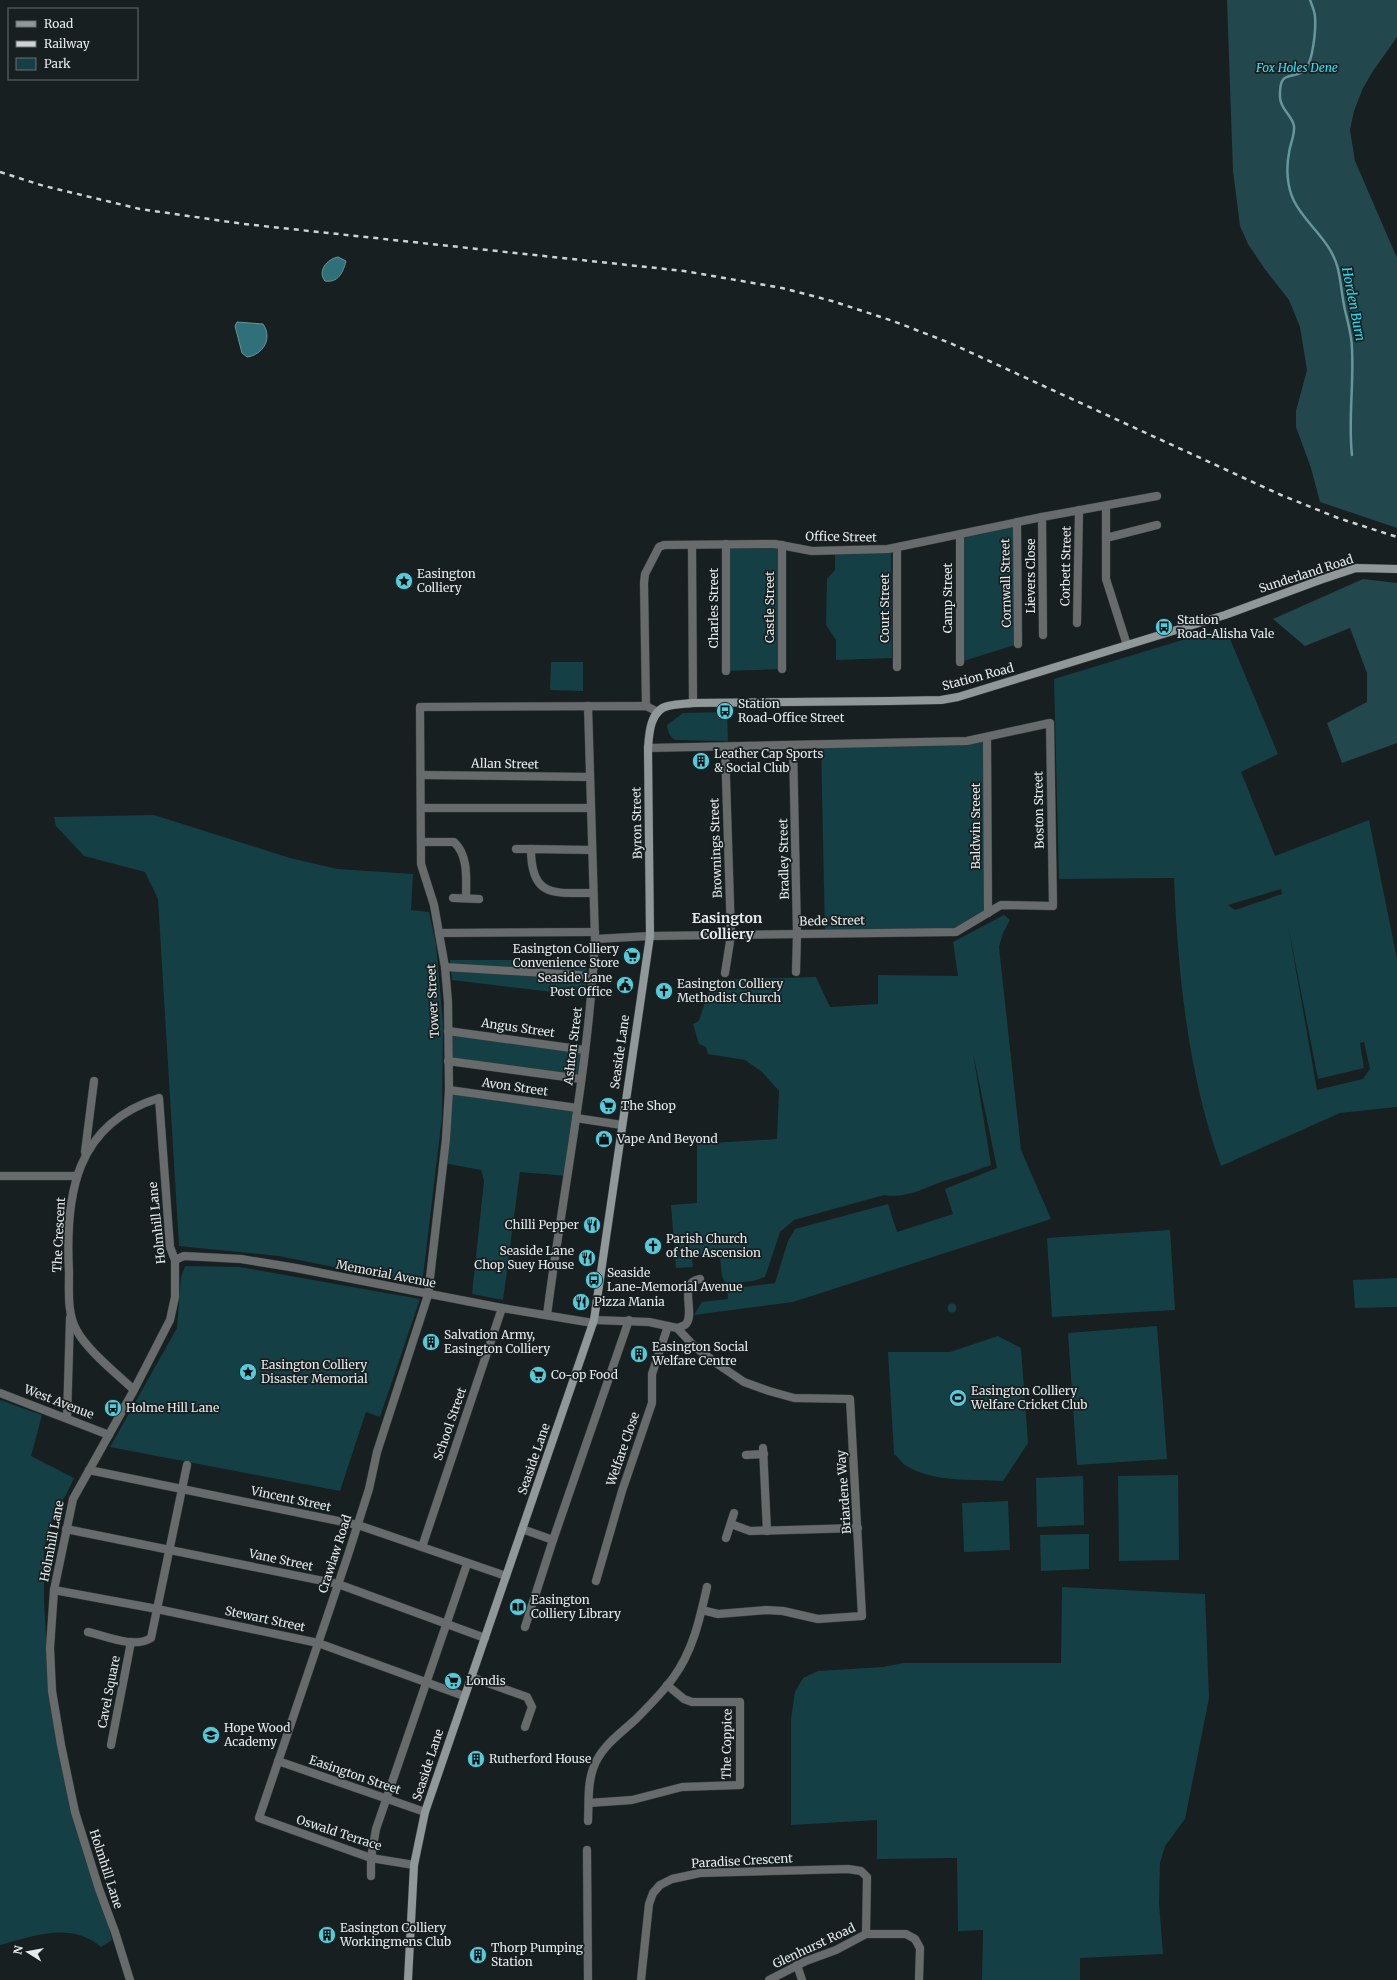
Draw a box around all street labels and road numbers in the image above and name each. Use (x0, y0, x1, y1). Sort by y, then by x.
street label: Corbett Street (1057, 525, 1074, 606)
street label: Office Street (805, 528, 877, 545)
street label: Cornwall Street (997, 538, 1014, 628)
street label: Lievers Close (1023, 538, 1038, 614)
street label: Sunderland Road (1257, 551, 1355, 596)
street label: Camp Street (940, 562, 955, 633)
street label: Charles Street (706, 567, 721, 648)
street label: Castle Street (762, 571, 777, 643)
street label: Court Street (877, 573, 892, 643)
street label: Station Road (940, 660, 1015, 693)
street label: Allan Street (470, 755, 539, 772)
street label: Boston Street (1030, 771, 1047, 849)
street label: Baldwin Sreeet (968, 782, 983, 869)
street label: Byron Street (628, 786, 645, 859)
street label: Brownings Street (706, 797, 725, 898)
street label: Bradley Street (775, 818, 792, 900)
street label: Bede Street (799, 912, 865, 929)
street label: Tower Street (423, 963, 442, 1038)
street label: Ashton Street (560, 1006, 585, 1087)
street label: Seaside Lane (607, 1014, 632, 1090)
street label: Angus Street (479, 1015, 556, 1040)
street label: Avon Street (480, 1074, 549, 1099)
street label: Holmhill Lane (145, 1181, 168, 1265)
street label: The Crescent (49, 1197, 68, 1273)
street label: Memorial Avenue (335, 1256, 437, 1291)
street label: West Avenue (21, 1381, 96, 1422)
street label: School Street (430, 1385, 469, 1462)
street label: Welfare Close (603, 1410, 642, 1489)
street label: Seaside Lane (514, 1421, 553, 1497)
street label: Briardene Way (833, 1450, 854, 1534)
street label: Vincent Street (249, 1482, 333, 1514)
street label: Holmhill Lane (36, 1499, 67, 1583)
street label: Crawlaw Road (315, 1513, 354, 1595)
street label: Vane Street (247, 1545, 315, 1574)
street label: Stewart Street (224, 1603, 307, 1634)
street label: Cavel Square (94, 1654, 123, 1729)
street label: The Coppice (718, 1708, 735, 1780)
street label: Seaside Lane (409, 1727, 446, 1803)
street label: Easington Street (307, 1752, 403, 1797)
street label: Oswald Terrace (295, 1812, 384, 1853)
street label: Holmhill Lane (87, 1827, 126, 1910)
street label: Paradise Crescent (691, 1850, 793, 1871)
street label: Glenhurst Road (770, 1920, 857, 1971)

